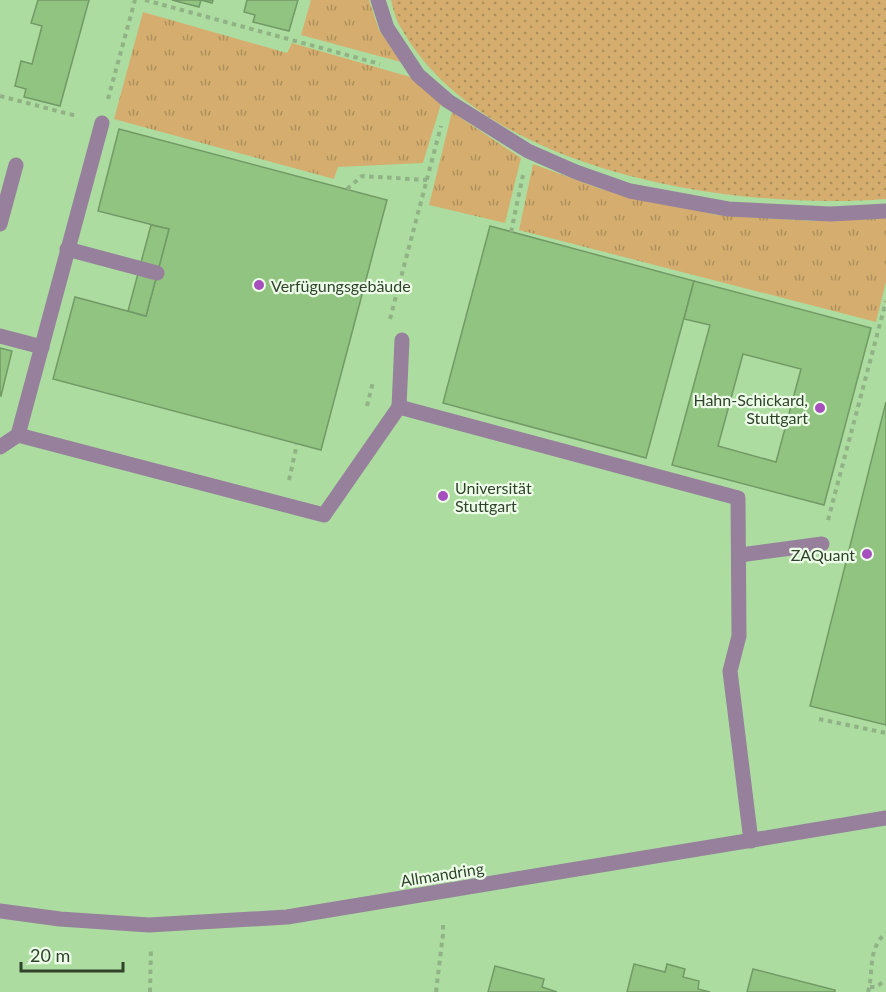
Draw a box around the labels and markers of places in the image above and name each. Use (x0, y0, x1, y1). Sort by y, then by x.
place label: Verfügungsgebäude (271, 276, 411, 295)
marker: Verfügungsgebäude (252, 278, 266, 292)
place label: Hahn-Schickard, Stuttgart (693, 390, 808, 427)
marker: Hahn-Schickard, Stuttgart (813, 401, 827, 415)
place label: Universität Stuttgart (455, 478, 532, 515)
marker: Universität Stuttgart (436, 489, 450, 503)
place label: ZAQuant (791, 545, 855, 564)
marker: ZAQuant (860, 547, 874, 561)

